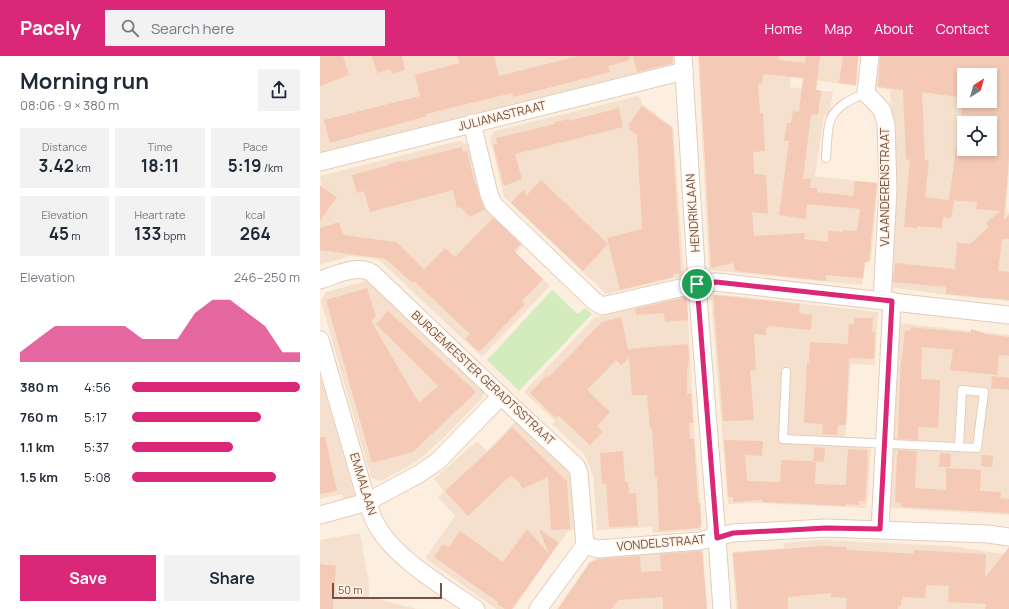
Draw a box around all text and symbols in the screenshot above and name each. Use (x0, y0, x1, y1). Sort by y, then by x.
search box (105, 10, 385, 46)
text: Pacely (20, 15, 81, 41)
icon: search (119, 17, 141, 39)
text: Search here (151, 18, 234, 39)
text: Home (765, 19, 802, 38)
text: Map (824, 19, 852, 38)
text: About (874, 19, 914, 38)
text: Contact (936, 19, 989, 38)
text: Morning run (20, 66, 149, 96)
north arrow (957, 68, 997, 108)
map controls (957, 68, 997, 156)
button: share (258, 69, 300, 111)
text: 08:06 · 9 × 380 m (20, 96, 119, 114)
street label: JULIANASTRAAT (456, 96, 549, 135)
button: locate (957, 116, 997, 156)
street label: VLAANDERENSTRAAT (876, 127, 893, 246)
text: Distance (42, 139, 87, 154)
text: Time (148, 139, 172, 154)
text: Pace (243, 139, 268, 154)
text: 3.42 (38, 154, 74, 177)
text: 18:11 (141, 154, 179, 177)
text: 5:19 (228, 154, 262, 177)
text: km (74, 160, 91, 175)
text: /km (262, 160, 283, 175)
street label: HENDRIKLAAN (681, 173, 704, 253)
text: Elevation (41, 207, 88, 222)
text: Heart rate (134, 207, 186, 222)
text: kcal (245, 207, 265, 222)
text: 45 (49, 222, 69, 245)
text: 133 (134, 222, 161, 245)
text: 264 (240, 222, 271, 245)
text: m (69, 228, 81, 243)
text: bpm (161, 228, 186, 243)
pin (680, 267, 714, 301)
text: Elevation (20, 268, 75, 286)
text: 246–250 m (234, 268, 300, 286)
icon: arrive (686, 273, 708, 295)
street label: BURGEMEESTER GERADTSSTRAAT (408, 306, 559, 449)
text: 380 m (20, 378, 58, 396)
text: 4:56 (84, 378, 111, 396)
text: 760 m (20, 408, 58, 426)
text: 5:17 (84, 408, 107, 426)
text: 1.1 km (20, 438, 55, 456)
text: 5:37 (84, 438, 109, 456)
street label: EMMALAAN (346, 450, 381, 517)
text: 1.5 km (20, 468, 58, 486)
text: 5:08 (84, 468, 111, 486)
street label: VONDELSTRAAT (616, 530, 707, 555)
button: Save (20, 555, 156, 601)
button: Share (164, 555, 300, 601)
scale bar (332, 581, 442, 600)
text: 50 m (338, 582, 363, 597)

